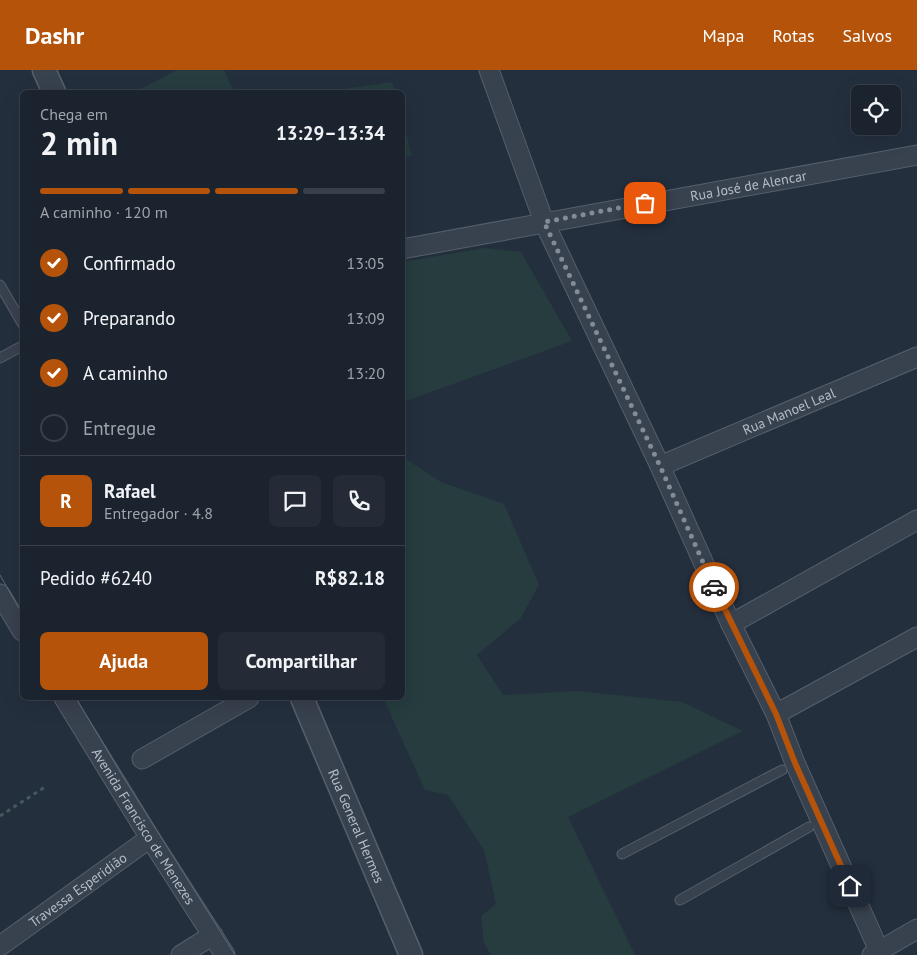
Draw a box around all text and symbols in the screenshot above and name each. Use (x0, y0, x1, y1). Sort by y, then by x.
text: Dashr (25, 20, 84, 51)
text: Mapa (703, 24, 744, 47)
text: Rotas (772, 24, 815, 47)
text: Salvos (843, 24, 892, 47)
map controls (851, 85, 901, 135)
button: locate (851, 85, 901, 135)
text: Chega em (40, 104, 108, 124)
text: 13:29–13:34 (276, 121, 385, 145)
text: 2 min (40, 122, 118, 164)
street label: Rua José de Alencar (689, 166, 808, 205)
pin (624, 182, 666, 224)
icon: bag (631, 189, 659, 217)
text: A caminho · 120 m (40, 202, 168, 222)
icon: check (40, 249, 68, 277)
text: Confirmado (83, 251, 176, 275)
text: 13:05 (347, 253, 385, 273)
icon: check (40, 304, 68, 332)
text: Preparando (83, 306, 175, 330)
text: 13:09 (347, 308, 385, 328)
icon: check (40, 359, 68, 387)
text: A caminho (83, 361, 168, 385)
text: 13:20 (347, 363, 385, 383)
street label: Rua Manoel Leal (740, 384, 838, 439)
text: Entregue (83, 416, 156, 440)
button: chat (269, 475, 321, 527)
button: phone (333, 475, 385, 527)
text: Rafael (104, 479, 156, 503)
text: R (60, 489, 72, 513)
text: Entregador · 4.8 (104, 503, 213, 523)
courier (689, 562, 739, 612)
text: Pedido #6240 (40, 566, 152, 590)
text: R$82.18 (315, 566, 385, 590)
icon: car (700, 573, 728, 601)
button: Ajuda (40, 632, 208, 690)
button: Compartilhar (218, 632, 385, 690)
street label: Avenida Francisco de Menezes (88, 745, 199, 908)
street label: Rua General Hermes (324, 766, 388, 886)
street label: Travessa Esperidião (25, 849, 131, 931)
pin (829, 865, 871, 907)
icon: home (836, 872, 864, 900)

